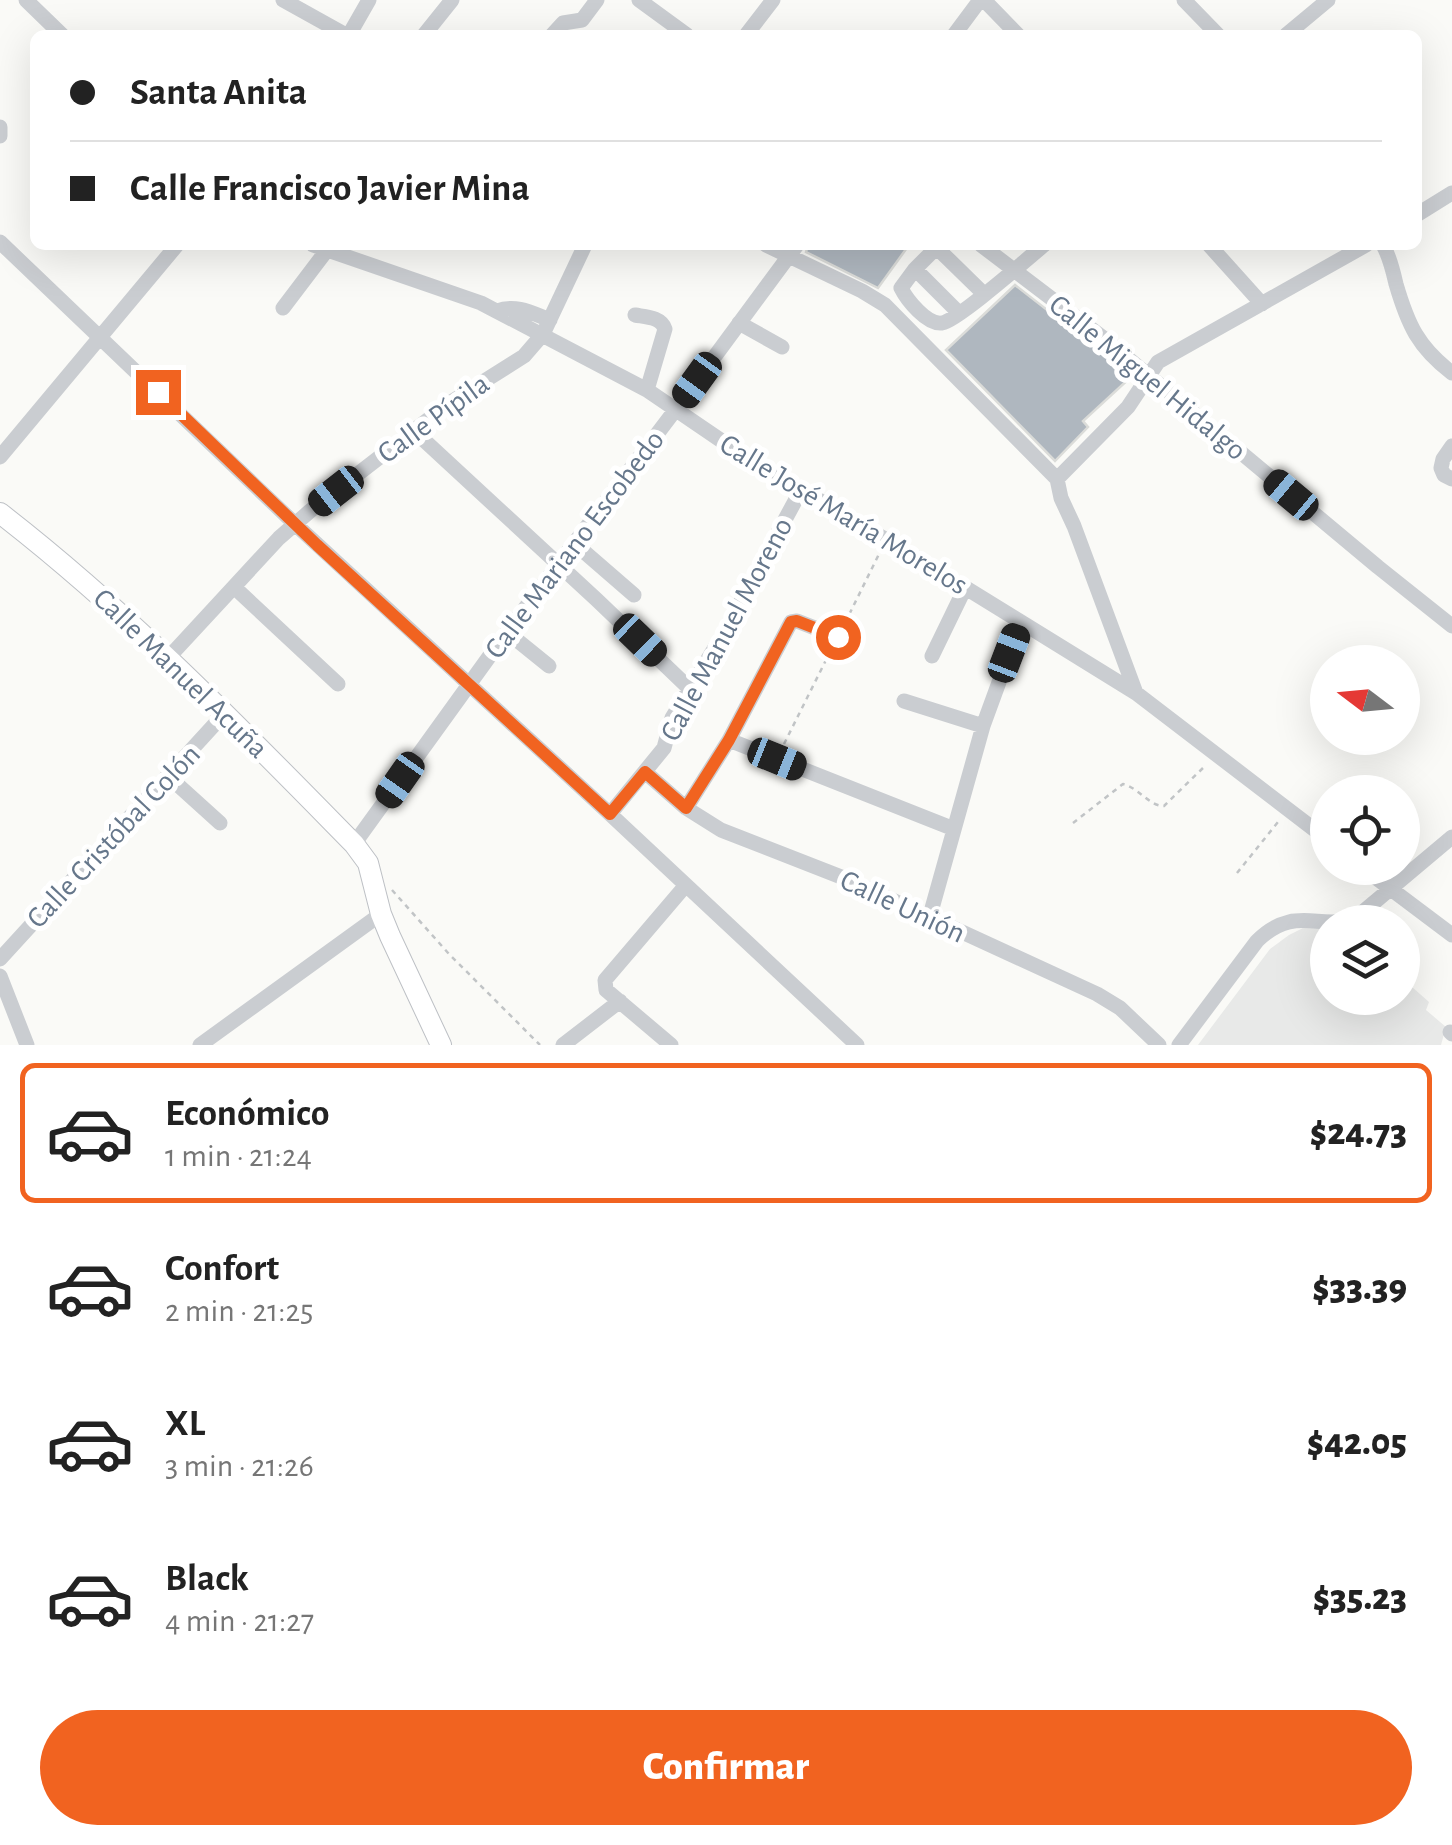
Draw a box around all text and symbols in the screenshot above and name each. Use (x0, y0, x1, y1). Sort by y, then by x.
text: Santa Anita (130, 74, 307, 112)
text: Calle Francisco Javier Mina (130, 170, 530, 208)
street label: Calle Miguel Hidalgo (1043, 289, 1252, 466)
car (667, 347, 727, 413)
street label: Calle Pípila (372, 369, 495, 469)
route end (136, 370, 181, 415)
street label: Calle Mariano Escobedo (479, 425, 670, 664)
street label: Calle José María Morelos (714, 429, 973, 601)
car (303, 461, 369, 521)
car (1258, 464, 1324, 526)
street label: Calle Manuel Moreno (655, 513, 798, 746)
street label: Calle Manuel Acuña (87, 583, 273, 764)
car (608, 608, 672, 672)
route start (816, 615, 861, 660)
car (984, 620, 1034, 686)
north arrow (1310, 645, 1420, 755)
map controls (1310, 645, 1420, 1015)
car (744, 734, 810, 784)
street label: Calle Cristóbal Colón (21, 739, 206, 934)
car (371, 747, 429, 813)
button: locate (1310, 775, 1420, 885)
street label: Calle Unión (836, 865, 970, 949)
button: layers (1310, 905, 1420, 1015)
icon: car (45, 1088, 135, 1178)
text: Económico (165, 1095, 329, 1133)
text: $24.73 (1310, 1114, 1407, 1152)
text: 1 min · 21:24 (165, 1140, 312, 1172)
icon: car (45, 1243, 135, 1333)
text: Confort (165, 1250, 279, 1288)
text: $33.39 (1312, 1269, 1407, 1307)
text: 2 min · 21:25 (165, 1295, 313, 1327)
icon: car (45, 1398, 135, 1488)
text: XL (165, 1405, 205, 1443)
text: $42.05 (1307, 1424, 1407, 1462)
text: 3 min · 21:26 (165, 1450, 314, 1482)
icon: car (45, 1553, 135, 1643)
text: Black (165, 1560, 249, 1598)
text: $35.23 (1313, 1579, 1407, 1617)
text: 4 min · 21:27 (165, 1605, 314, 1637)
button: Confirmar (40, 1710, 1412, 1825)

